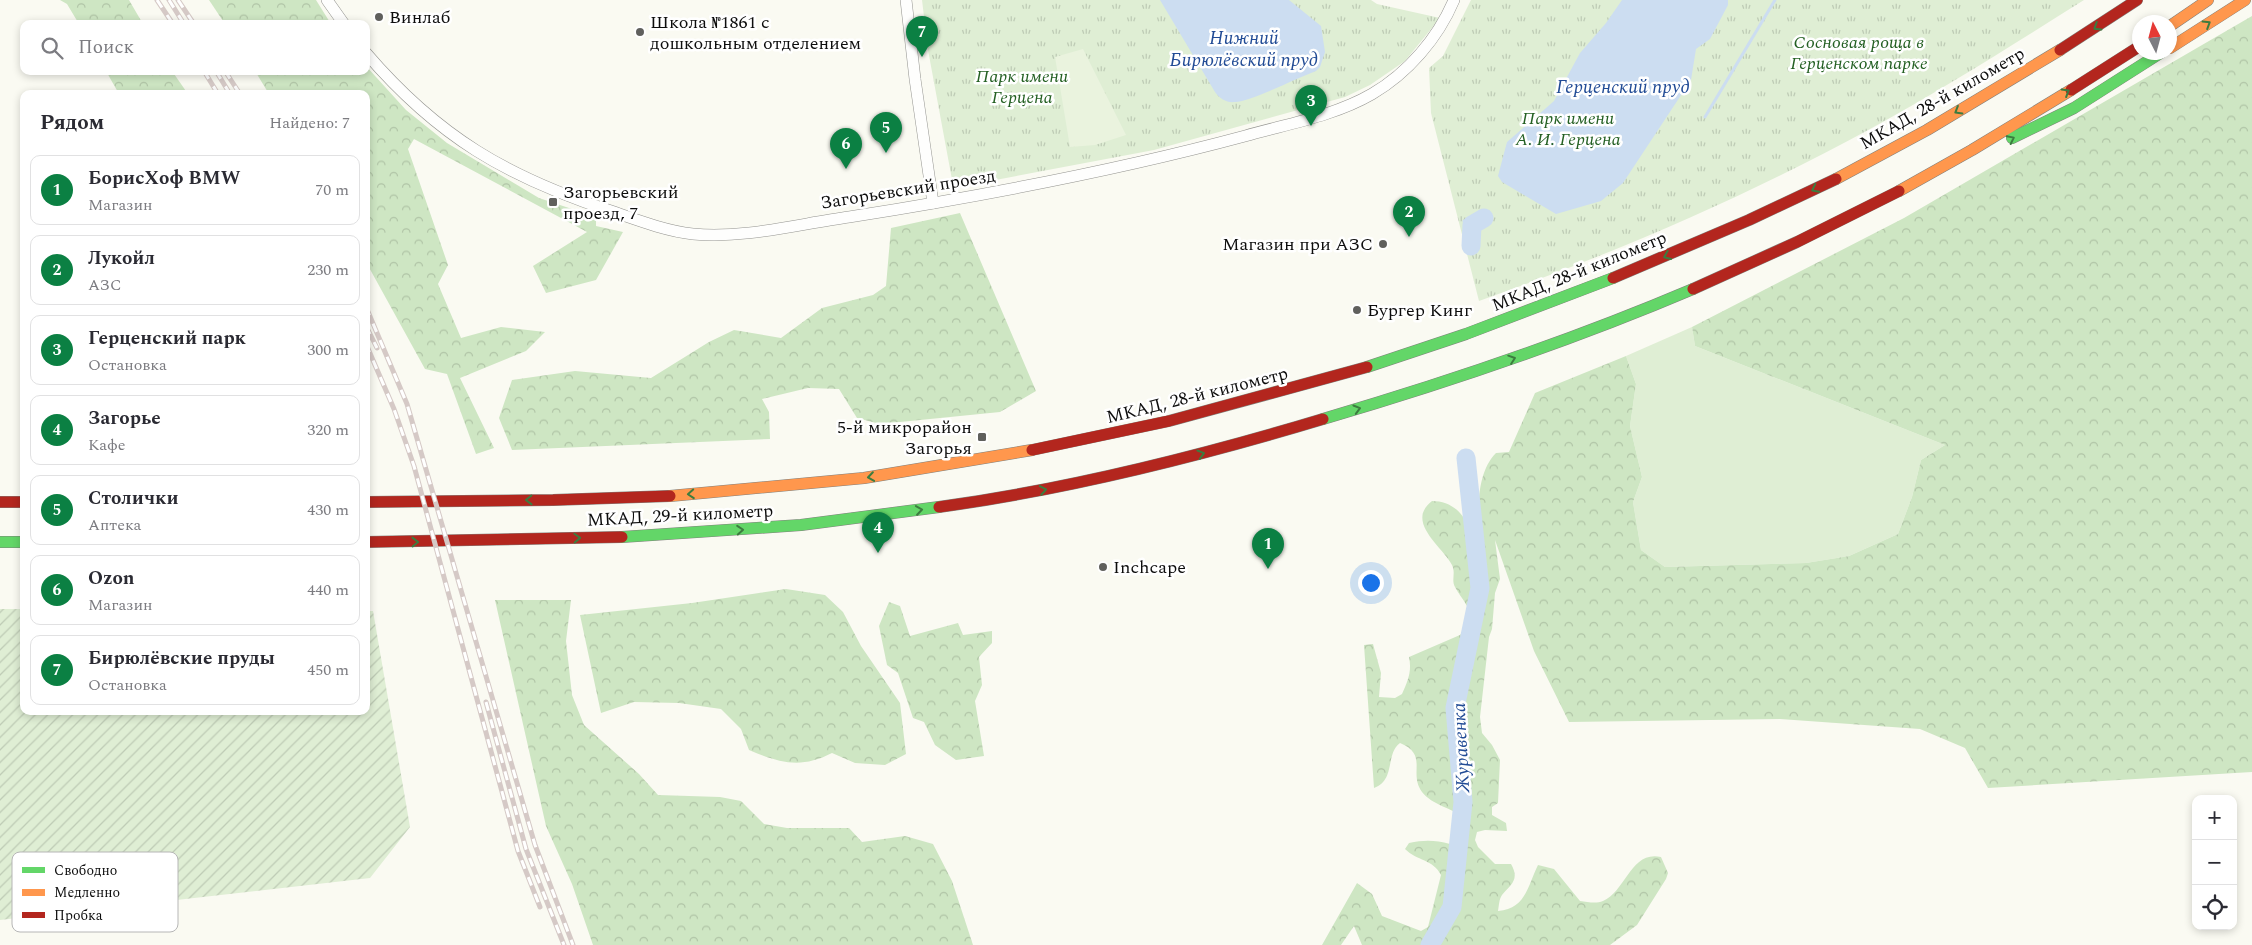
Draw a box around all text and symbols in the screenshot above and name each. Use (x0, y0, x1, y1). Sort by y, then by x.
place label: Винлаб (389, 4, 451, 31)
place label: Школа №1861 с дошкольным отделением (650, 9, 861, 57)
marker: Винлаб (373, 11, 385, 23)
north arrow (2132, 15, 2177, 60)
pin: 7 (906, 16, 938, 57)
search box (20, 20, 370, 75)
one-way arrow (2093, 20, 2102, 30)
one-way arrow (2202, 21, 2211, 30)
water label: Нижний Бирюлёвский пруд (1170, 24, 1318, 75)
marker: Школа №1861 с дошкольным отделением (634, 26, 646, 38)
park label: Сосновая роща в Герценском парке (1790, 29, 1928, 77)
text: Поиск (78, 33, 134, 62)
icon: search (38, 34, 66, 62)
street label: МКАД, 28-й километр (1855, 40, 2030, 157)
park label: Парк имени Герцена (976, 63, 1069, 111)
water label: Герценский пруд (1556, 73, 1690, 102)
pin: 3 (1295, 85, 1327, 126)
one-way arrow (2060, 89, 2069, 99)
one-way arrow (1954, 104, 1963, 114)
park label: Парк имени А. И. Герцена (1514, 105, 1621, 153)
text: Рядом (40, 107, 104, 139)
text: Найдено: 7 (269, 111, 350, 135)
pin: 5 (870, 112, 902, 153)
pin: 6 (830, 128, 862, 169)
one-way arrow (2006, 134, 2015, 145)
street label: Загорьевский проезд (819, 162, 998, 217)
text: БорисХоф BMW (88, 164, 240, 193)
text: 1 (53, 178, 61, 202)
text: 70 m (315, 178, 349, 202)
place label: Загорьевский проезд, 7 (563, 179, 679, 227)
one-way arrow (1811, 183, 1820, 193)
text: Магазин (88, 193, 152, 217)
marker: Загорьевский проезд, 7 (547, 196, 559, 208)
pin: 2 (1393, 196, 1425, 237)
street label: МКАД, 28-й километр (1488, 224, 1671, 319)
place label: Магазин при АЗС (1222, 231, 1373, 258)
marker: Магазин при АЗС (1377, 238, 1389, 250)
text: Лукойл (88, 244, 155, 273)
one-way arrow (1663, 249, 1672, 260)
text: 2 (53, 258, 61, 282)
text: 230 m (307, 258, 349, 282)
text: АЗС (88, 273, 122, 297)
place label: Бургер Кинг (1367, 297, 1472, 324)
marker: Бургер Кинг (1351, 304, 1363, 316)
text: Герценский парк (88, 324, 246, 353)
text: 3 (53, 338, 61, 362)
text: 300 m (307, 338, 349, 362)
text: Остановка (88, 353, 167, 377)
one-way arrow (1507, 355, 1516, 365)
street label: МКАД, 28-й километр (1103, 360, 1291, 431)
text: Загорье (88, 404, 161, 433)
one-way arrow (1353, 404, 1361, 414)
place label: 5-й микрорайон Загорья (837, 414, 972, 462)
text: 4 (53, 418, 61, 442)
text: 320 m (307, 418, 349, 442)
marker: 5-й микрорайон Загорья (976, 431, 988, 443)
text: Кафе (88, 433, 126, 457)
one-way arrow (1196, 449, 1205, 459)
one-way arrow (866, 471, 874, 482)
text: Столички (88, 484, 179, 513)
one-way arrow (1038, 485, 1047, 495)
one-way arrow (687, 488, 695, 499)
one-way arrow (525, 495, 532, 505)
street label: МКАД, 29-й километр (586, 497, 774, 534)
text: 5 (53, 498, 61, 522)
text: 430 m (307, 498, 349, 522)
one-way arrow (915, 505, 923, 516)
pin: 4 (862, 512, 894, 553)
text: Аптека (88, 513, 141, 537)
one-way arrow (736, 525, 744, 536)
pin: 1 (1252, 528, 1284, 569)
one-way arrow (574, 533, 582, 544)
one-way arrow (412, 537, 419, 547)
place label: Inchcape (1113, 554, 1186, 581)
marker: Inchcape (1097, 561, 1109, 573)
text: Ozon (88, 564, 135, 593)
your location (1358, 570, 1384, 596)
text: 6 (53, 578, 61, 602)
text: 440 m (307, 578, 349, 602)
text: Магазин (88, 593, 152, 617)
text: Бирюлёвские пруды (88, 644, 275, 673)
text: 7 (53, 658, 61, 682)
text: 450 m (307, 658, 349, 682)
text: Остановка (88, 673, 167, 697)
water label: Журавенка (1445, 702, 1478, 795)
map controls (2192, 795, 2237, 930)
button: + (2192, 795, 2237, 840)
button: − (2192, 840, 2237, 885)
legend (12, 852, 178, 932)
text: Свободно (54, 860, 117, 881)
text: Медленно (54, 882, 120, 903)
button: locate (2192, 885, 2237, 930)
text: Пробка (54, 905, 103, 926)

